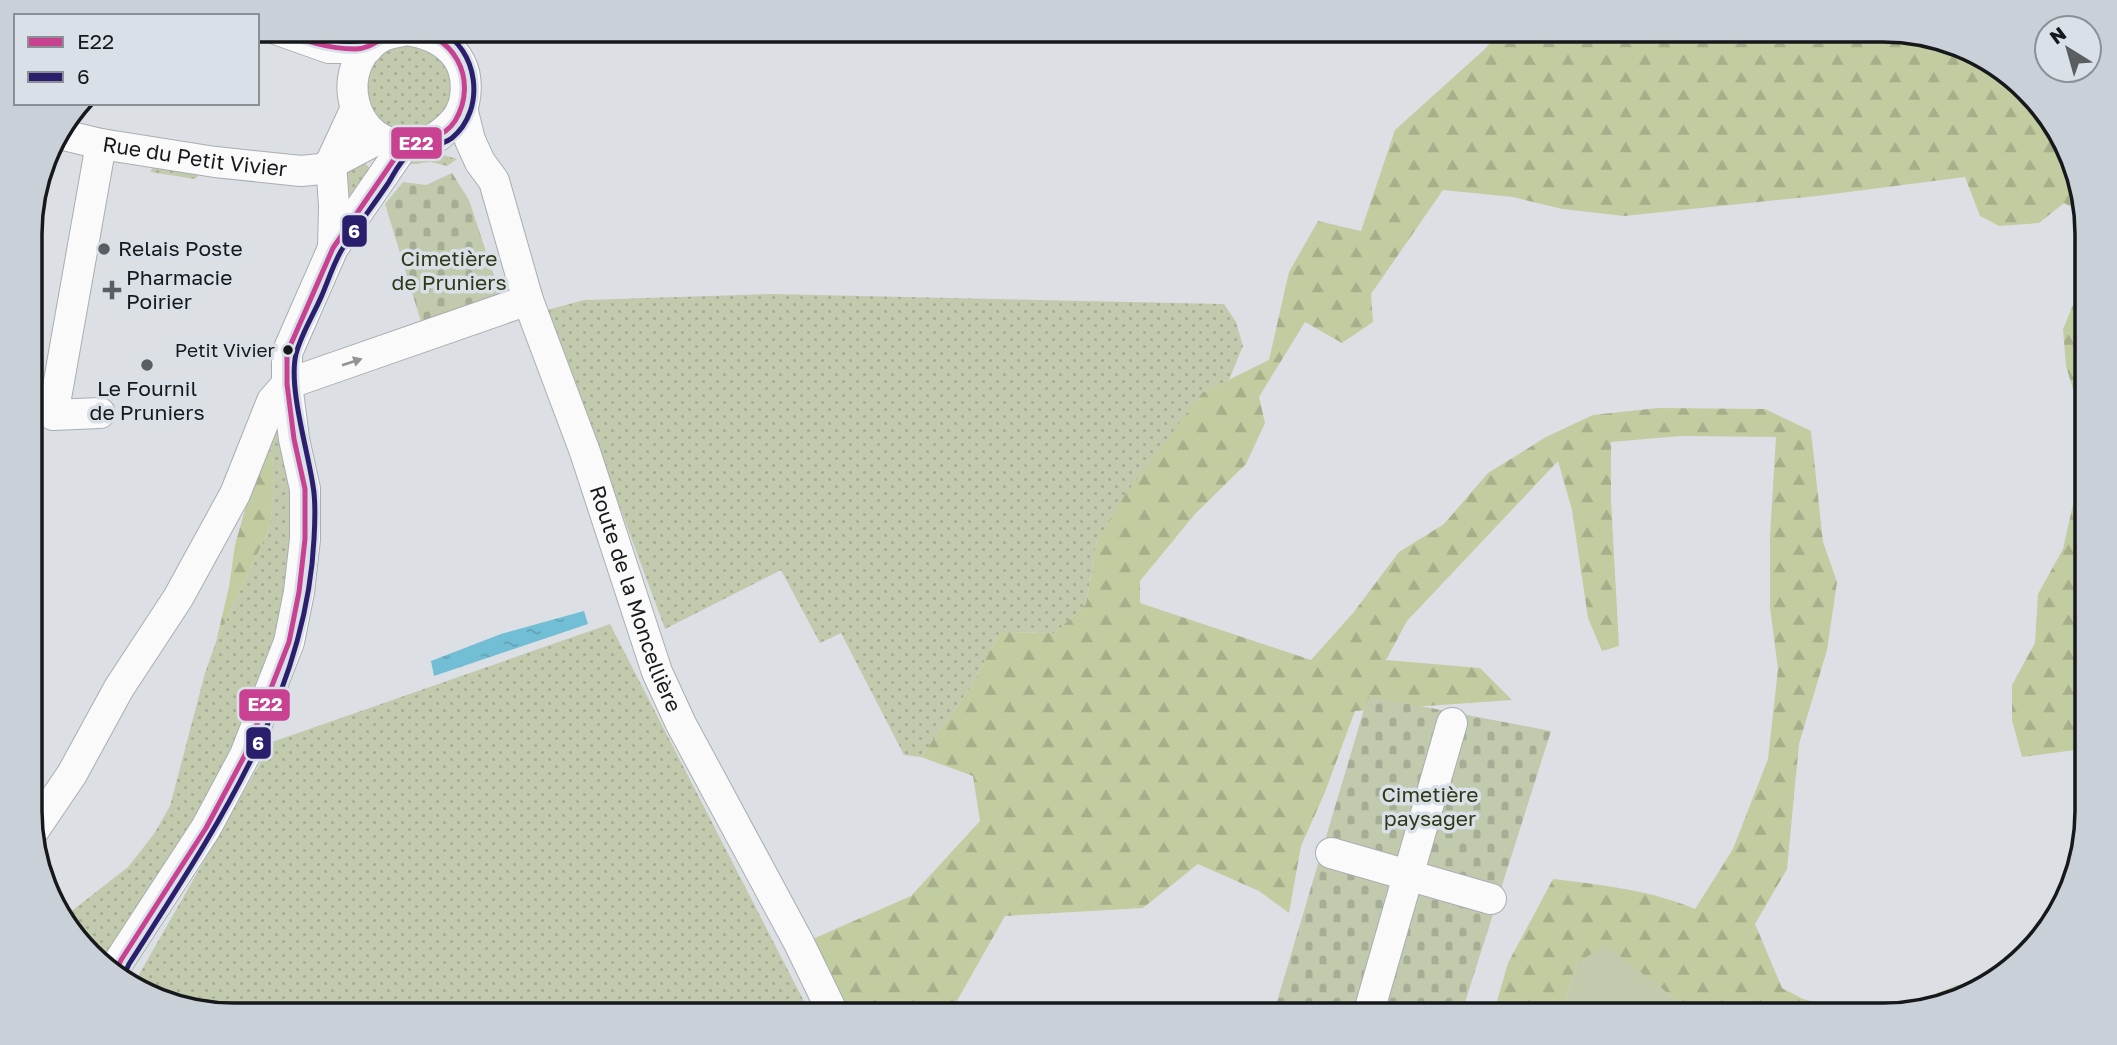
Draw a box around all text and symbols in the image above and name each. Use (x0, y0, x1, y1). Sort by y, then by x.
legend (14, 14, 259, 105)
north arrow (2033, 14, 2103, 84)
text: N (2045, 21, 2070, 49)
text: E22 (77, 28, 114, 54)
text: 6 (77, 63, 90, 89)
line badge: E22 (390, 126, 443, 160)
street label: Rue du Petit Vivier (101, 130, 288, 181)
text: E22 (398, 131, 434, 154)
line badge: 6 (341, 214, 368, 248)
text: 6 (348, 219, 360, 242)
place label: Relais Poste (118, 235, 243, 261)
marker: Relais Poste (96, 241, 112, 257)
park label: Cimetière de Pruniers (391, 245, 507, 295)
place label: Pharmacie Poirier (126, 264, 232, 314)
marker: Pharmacie Poirier (104, 282, 120, 298)
place label: Petit Vivier (175, 338, 276, 361)
marker: Petit Vivier (281, 343, 295, 357)
one-way arrow (341, 356, 362, 366)
marker: Le Fournil de Pruniers (139, 357, 155, 373)
place label: Le Fournil de Pruniers (89, 375, 205, 425)
street label: Route de la Moncellière (585, 482, 688, 716)
line badge: E22 (238, 688, 291, 722)
text: E22 (247, 692, 283, 715)
line badge: 6 (245, 726, 272, 760)
text: 6 (252, 731, 264, 754)
park label: Cimetière paysager (1381, 781, 1479, 831)

